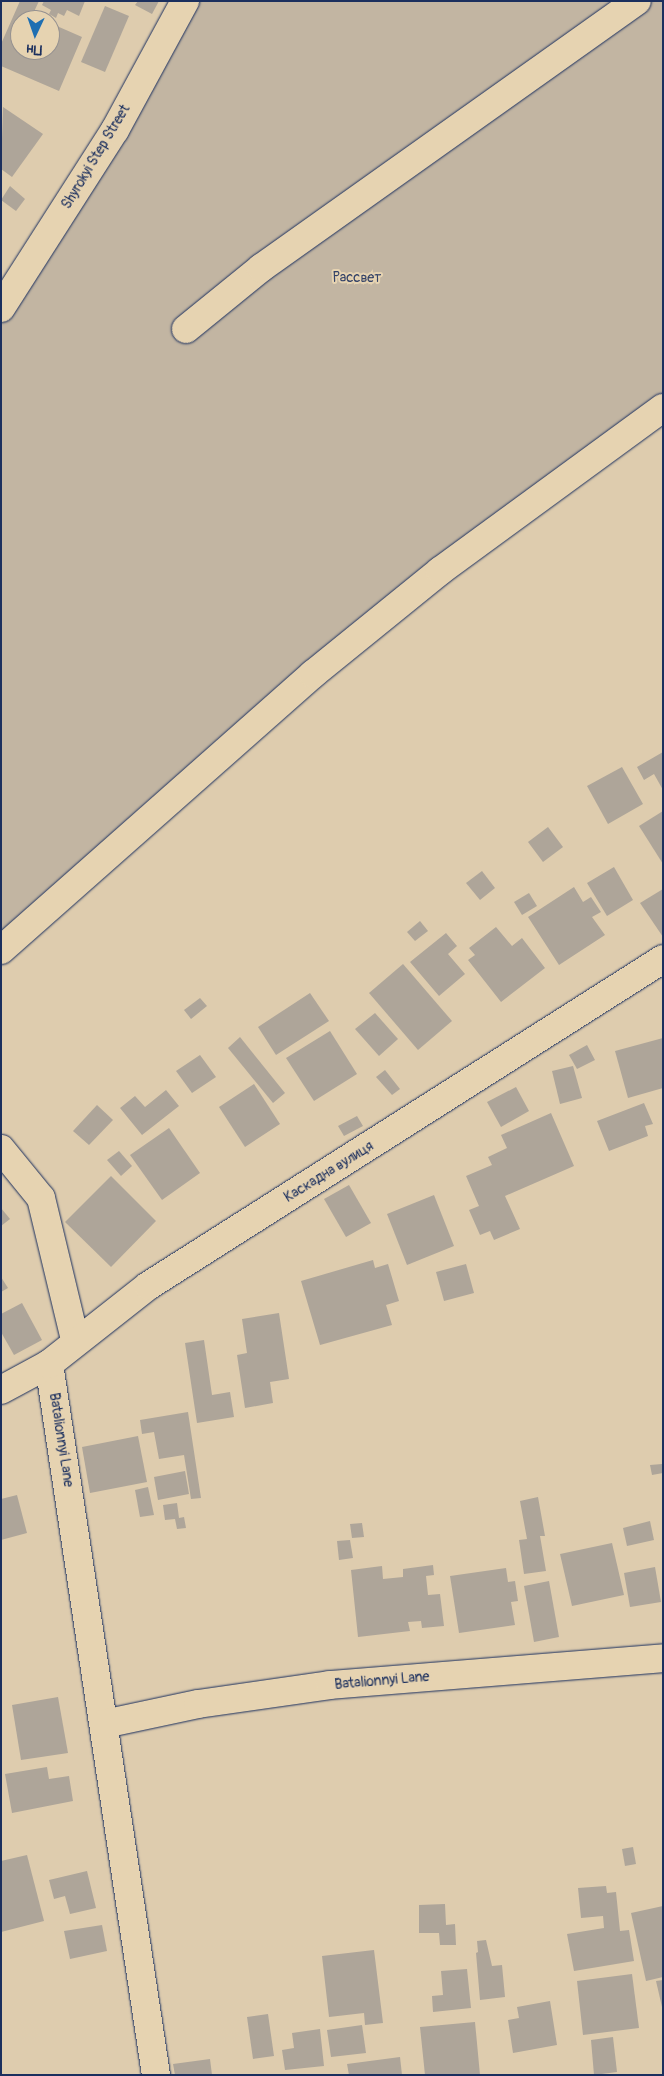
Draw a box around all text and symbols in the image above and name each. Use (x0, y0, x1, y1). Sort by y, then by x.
north arrow (10, 10, 60, 60)
text: Пн (26, 41, 42, 58)
street label: Shyrokyi Step Street (58, 102, 134, 212)
park label: Рассвет (333, 270, 381, 286)
street label: Каскадна вулиця (281, 1138, 377, 1206)
street label: Batalionnyi Lane (45, 1392, 77, 1488)
street label: Batalionnyi Lane (334, 1668, 430, 1694)

